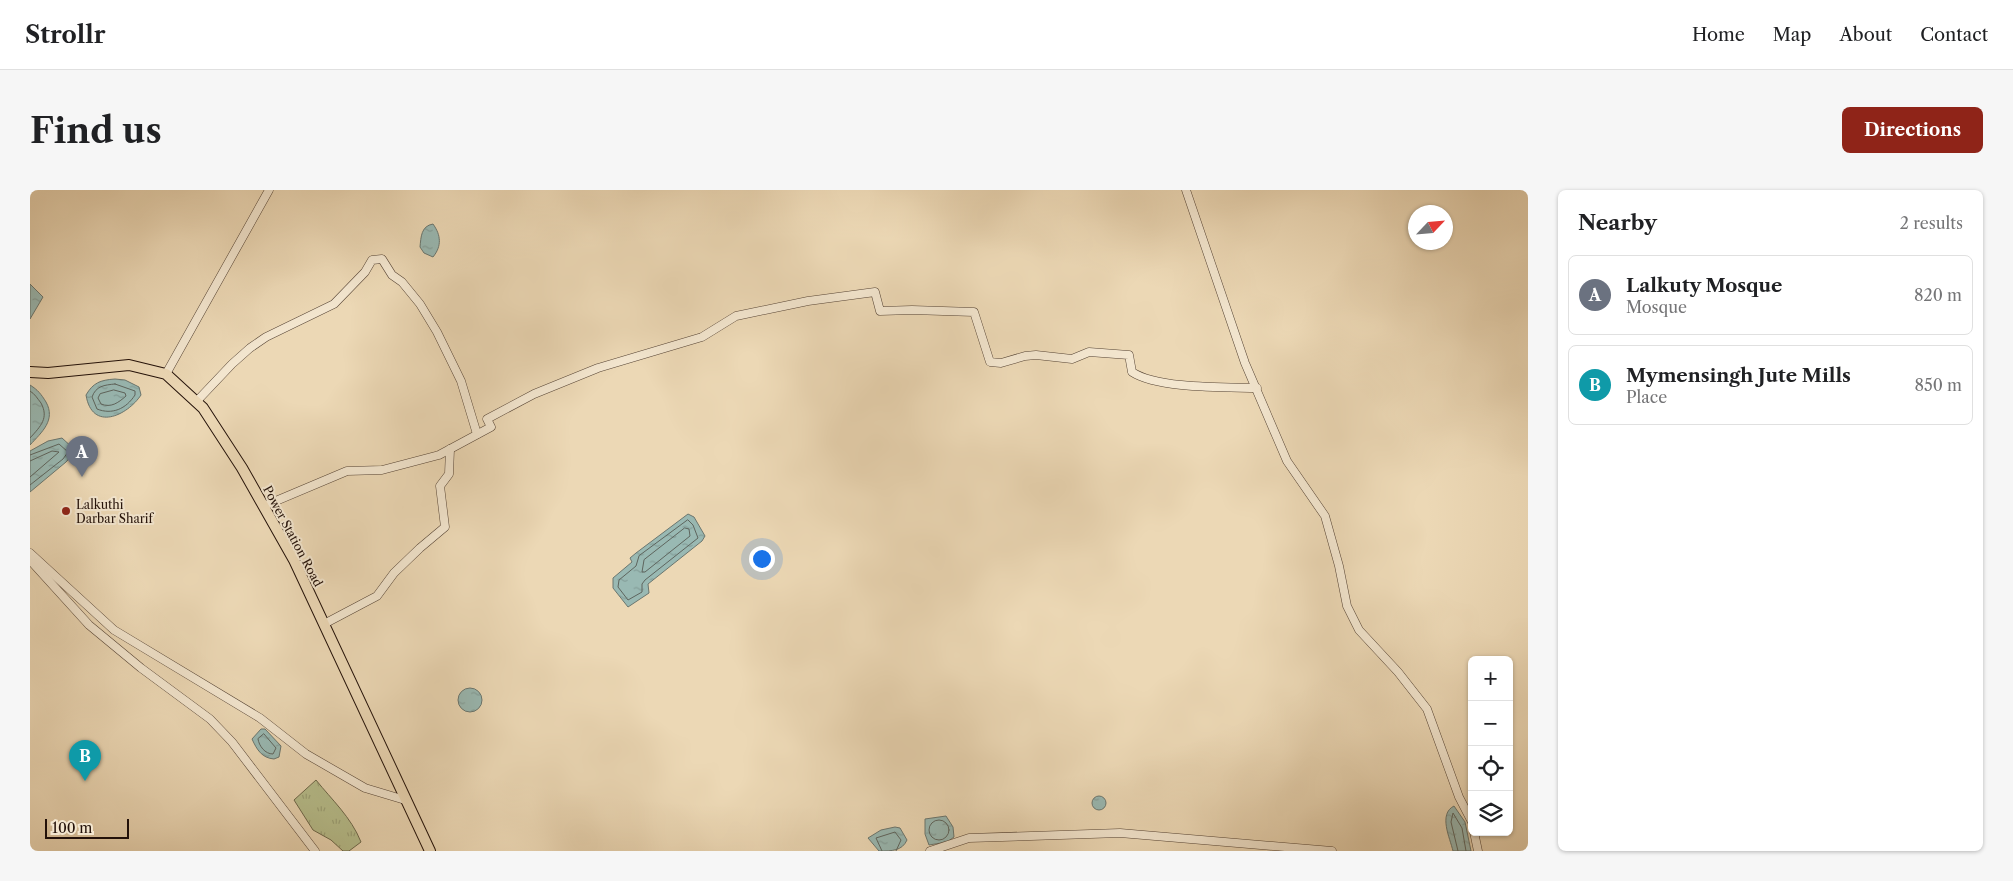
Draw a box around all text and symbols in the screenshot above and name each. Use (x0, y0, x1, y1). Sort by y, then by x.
text: Strollr (25, 20, 105, 49)
text: Home (1692, 24, 1745, 46)
text: Map (1773, 24, 1811, 46)
text: About (1839, 24, 1892, 46)
text: Contact (1920, 24, 1988, 46)
button: Directions (1842, 107, 1983, 153)
text: Find us (30, 109, 162, 152)
north arrow (1408, 205, 1453, 250)
text: Nearby (1578, 210, 1657, 235)
text: 2 results (1900, 213, 1963, 233)
text: Lalkuty Mosque (1626, 274, 1782, 297)
text: A (1589, 285, 1601, 305)
text: 820 m (1914, 285, 1962, 305)
text: Mosque (1626, 297, 1687, 317)
text: Mymensingh Jute Mills (1626, 364, 1851, 387)
text: B (1589, 375, 1601, 395)
text: 850 m (1915, 375, 1962, 395)
text: Place (1626, 387, 1667, 407)
pin: A (66, 436, 98, 477)
street label: Power Station Road (260, 483, 326, 590)
place label: Lalkuthi Darbar Sharif (76, 497, 154, 526)
marker: Lalkuthi Darbar Sharif (60, 505, 72, 517)
your location (749, 546, 775, 572)
map controls (1468, 656, 1513, 836)
button: + (1468, 656, 1513, 701)
button: − (1468, 701, 1513, 746)
pin: B (69, 740, 101, 781)
button: locate (1468, 746, 1513, 791)
button: layers (1468, 791, 1513, 836)
scale bar (45, 816, 129, 839)
text: 100 m (52, 819, 92, 837)

